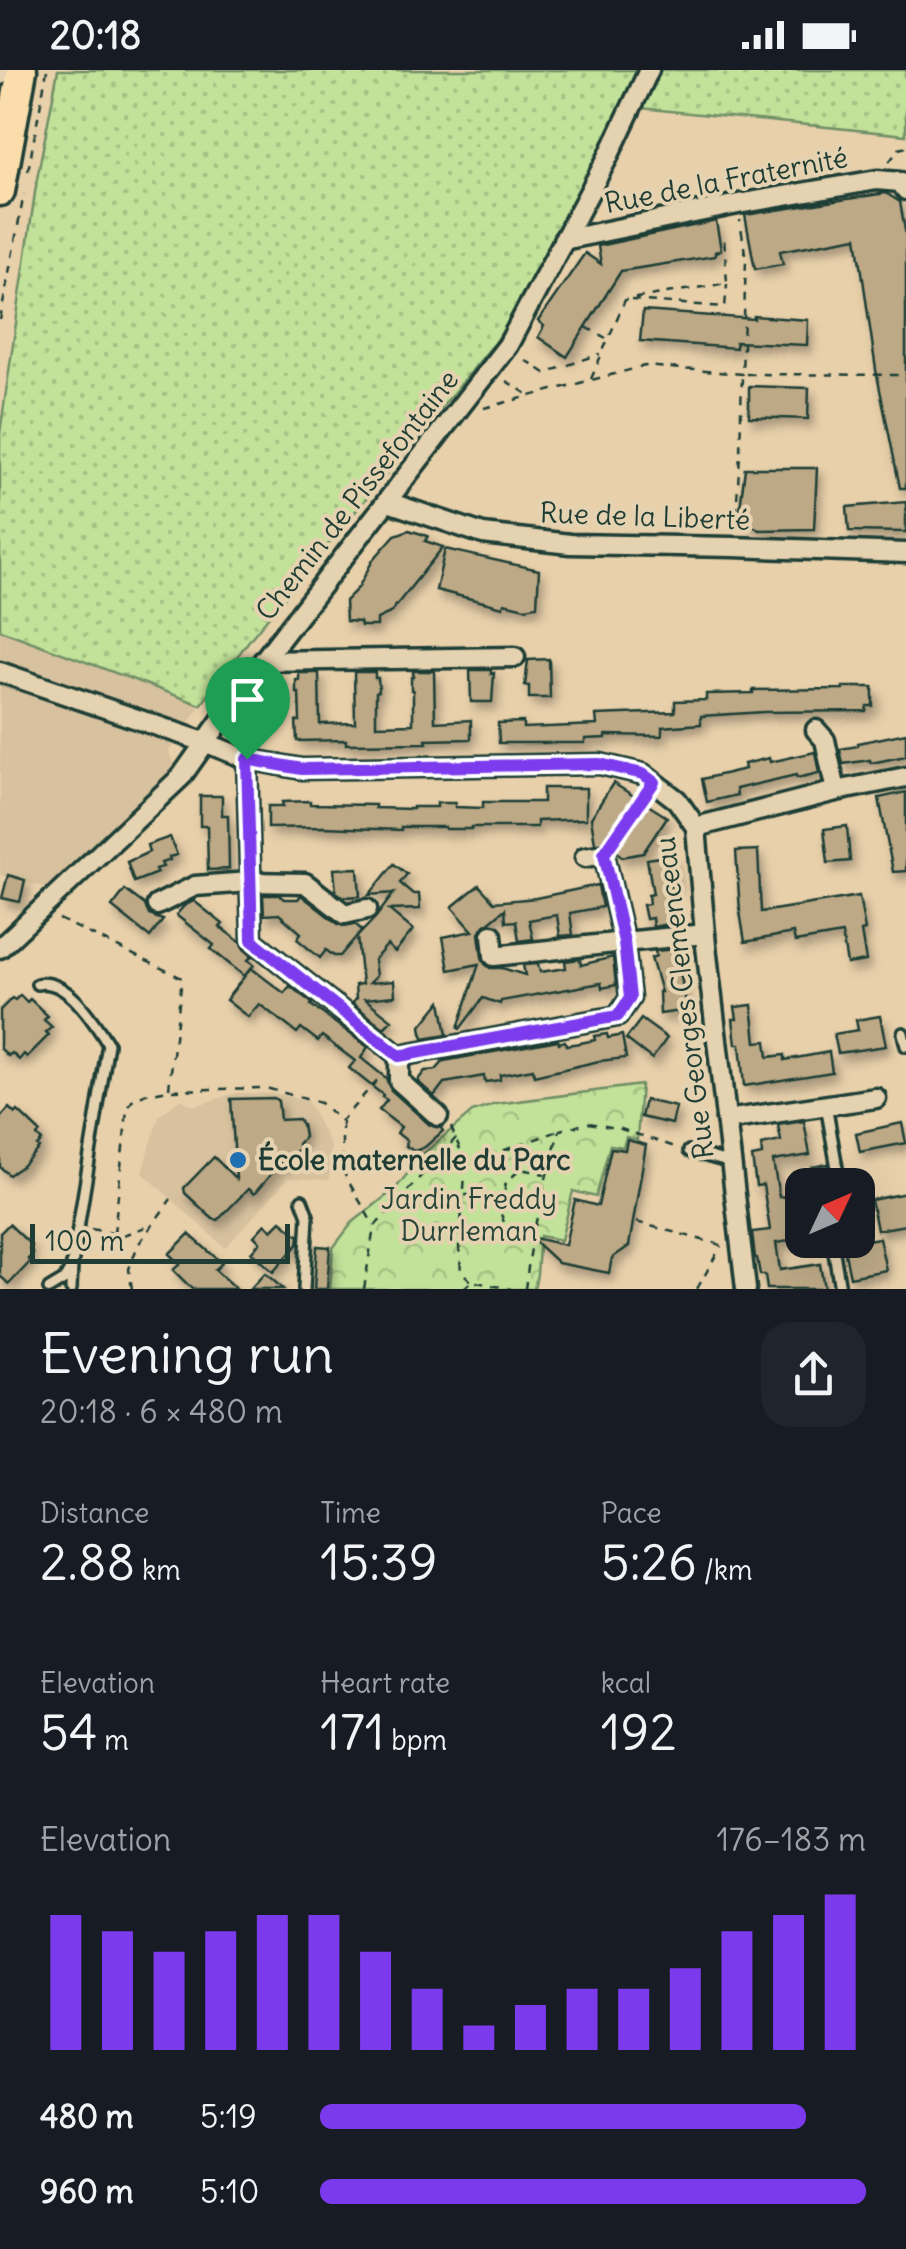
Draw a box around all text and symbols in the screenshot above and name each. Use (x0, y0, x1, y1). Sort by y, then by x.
text: 20:18 (50, 12, 141, 59)
street label: Rue de la Fraternité (601, 139, 851, 221)
street label: Chemin de Pissefontaine (248, 362, 466, 628)
street label: Rue de la Liberté (539, 494, 751, 538)
pin (205, 657, 290, 760)
icon: arrive (220, 672, 275, 727)
street label: Rue Georges Clemenceau (646, 835, 722, 1161)
place label: École maternelle du Parc (258, 1141, 571, 1178)
marker: École maternelle du Parc (227, 1149, 249, 1171)
north arrow (785, 1168, 875, 1258)
map controls (785, 1168, 875, 1258)
park label: Jardin Freddy Durrleman (381, 1181, 557, 1249)
scale bar (30, 1219, 290, 1264)
text: 100 m (45, 1223, 124, 1259)
text: Evening run (40, 1319, 334, 1388)
button: share (761, 1322, 866, 1427)
text: 20:18 · 6 × 480 m (40, 1391, 283, 1432)
text: Distance (40, 1495, 149, 1531)
text: Time (320, 1495, 381, 1531)
text: Pace (601, 1495, 662, 1531)
text: 2.88 (40, 1531, 135, 1594)
text: 15:39 (320, 1531, 437, 1594)
text: 5:26 (601, 1531, 697, 1594)
text: km (135, 1552, 181, 1588)
text: /km (697, 1552, 753, 1588)
text: Elevation (40, 1665, 155, 1701)
text: Heart rate (320, 1665, 450, 1701)
text: kcal (601, 1665, 651, 1701)
text: 54 (40, 1701, 98, 1764)
text: 171 (320, 1701, 385, 1764)
text: 192 (601, 1701, 677, 1764)
text: m (98, 1722, 129, 1758)
text: bpm (385, 1722, 447, 1758)
text: Elevation (40, 1819, 171, 1860)
text: 176–183 m (716, 1819, 866, 1860)
text: 480 m (40, 2096, 134, 2137)
text: 5:19 (200, 2096, 257, 2137)
text: 960 m (40, 2171, 134, 2212)
text: 5:10 (200, 2171, 259, 2212)

